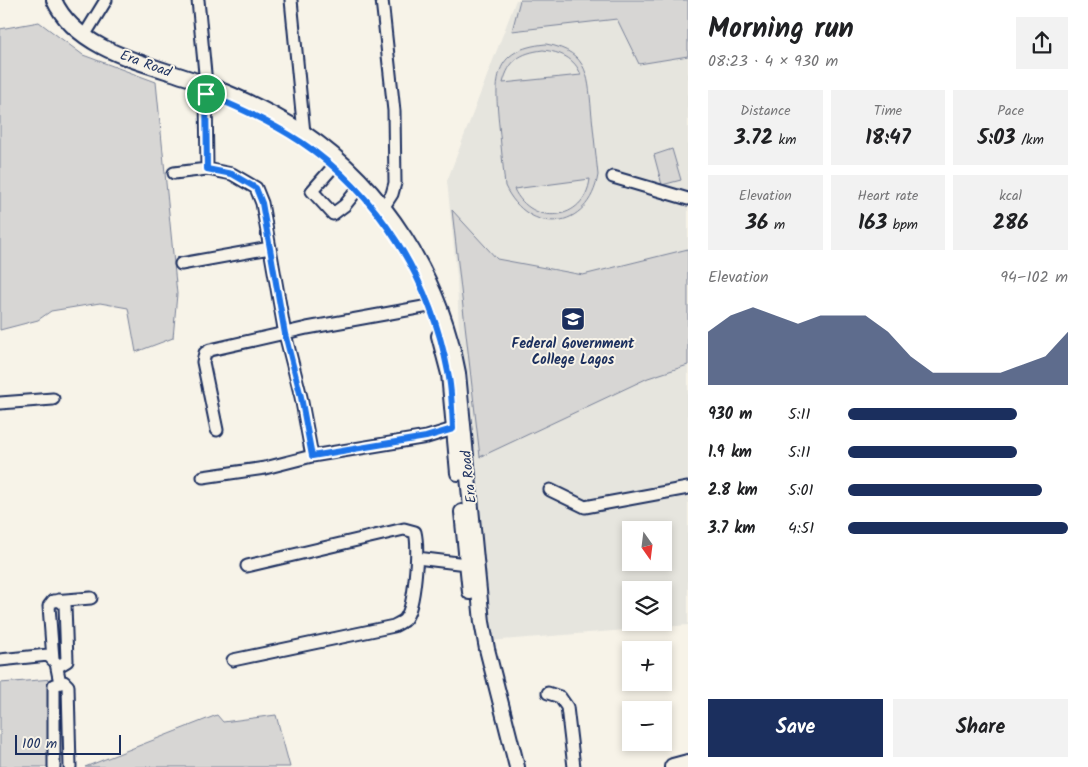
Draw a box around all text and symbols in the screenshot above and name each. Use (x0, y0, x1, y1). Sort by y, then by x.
text: Morning run (708, 7, 854, 52)
button: share (1016, 17, 1068, 69)
street label: Era Road (117, 45, 175, 84)
text: 08:23 · 4 × 930 m (708, 49, 838, 74)
pin (185, 73, 227, 115)
icon: arrive (192, 80, 220, 108)
text: Distance (740, 100, 790, 122)
text: Time (874, 100, 902, 122)
text: Pace (997, 100, 1024, 122)
text: 3.72 (734, 122, 773, 155)
text: 18:47 (865, 122, 911, 155)
text: 5:03 (977, 122, 1016, 155)
text: km (773, 129, 796, 151)
text: /km (1016, 129, 1044, 151)
text: Elevation (739, 185, 792, 207)
text: Heart rate (858, 185, 918, 207)
text: kcal (999, 185, 1022, 207)
text: 36 (746, 207, 768, 240)
text: 163 (858, 207, 887, 240)
text: 286 (993, 207, 1029, 240)
text: m (768, 214, 785, 236)
text: bpm (887, 214, 918, 236)
text: Elevation (708, 265, 769, 290)
text: 94–102 m (1000, 265, 1068, 290)
school or university icon: Federal Government College Lagos (560, 306, 586, 332)
place label: Federal Government College Lagos (512, 333, 635, 371)
text: 930 m (708, 402, 752, 427)
text: 5:11 (788, 402, 811, 427)
text: 1.9 km (708, 440, 752, 465)
text: 5:11 (788, 440, 811, 465)
street label: Era Road (455, 448, 483, 504)
text: 2.8 km (708, 478, 758, 503)
text: 5:01 (788, 478, 814, 503)
text: 3.7 km (708, 516, 755, 541)
text: 4:51 (788, 516, 814, 541)
north arrow (622, 521, 672, 571)
map controls (622, 521, 672, 751)
button: layers (622, 581, 672, 631)
button: + (622, 641, 672, 691)
button: Save (708, 699, 883, 757)
button: Share (893, 699, 1068, 757)
button: − (622, 701, 672, 751)
scale bar (15, 732, 121, 755)
text: 100 m (22, 733, 57, 755)

